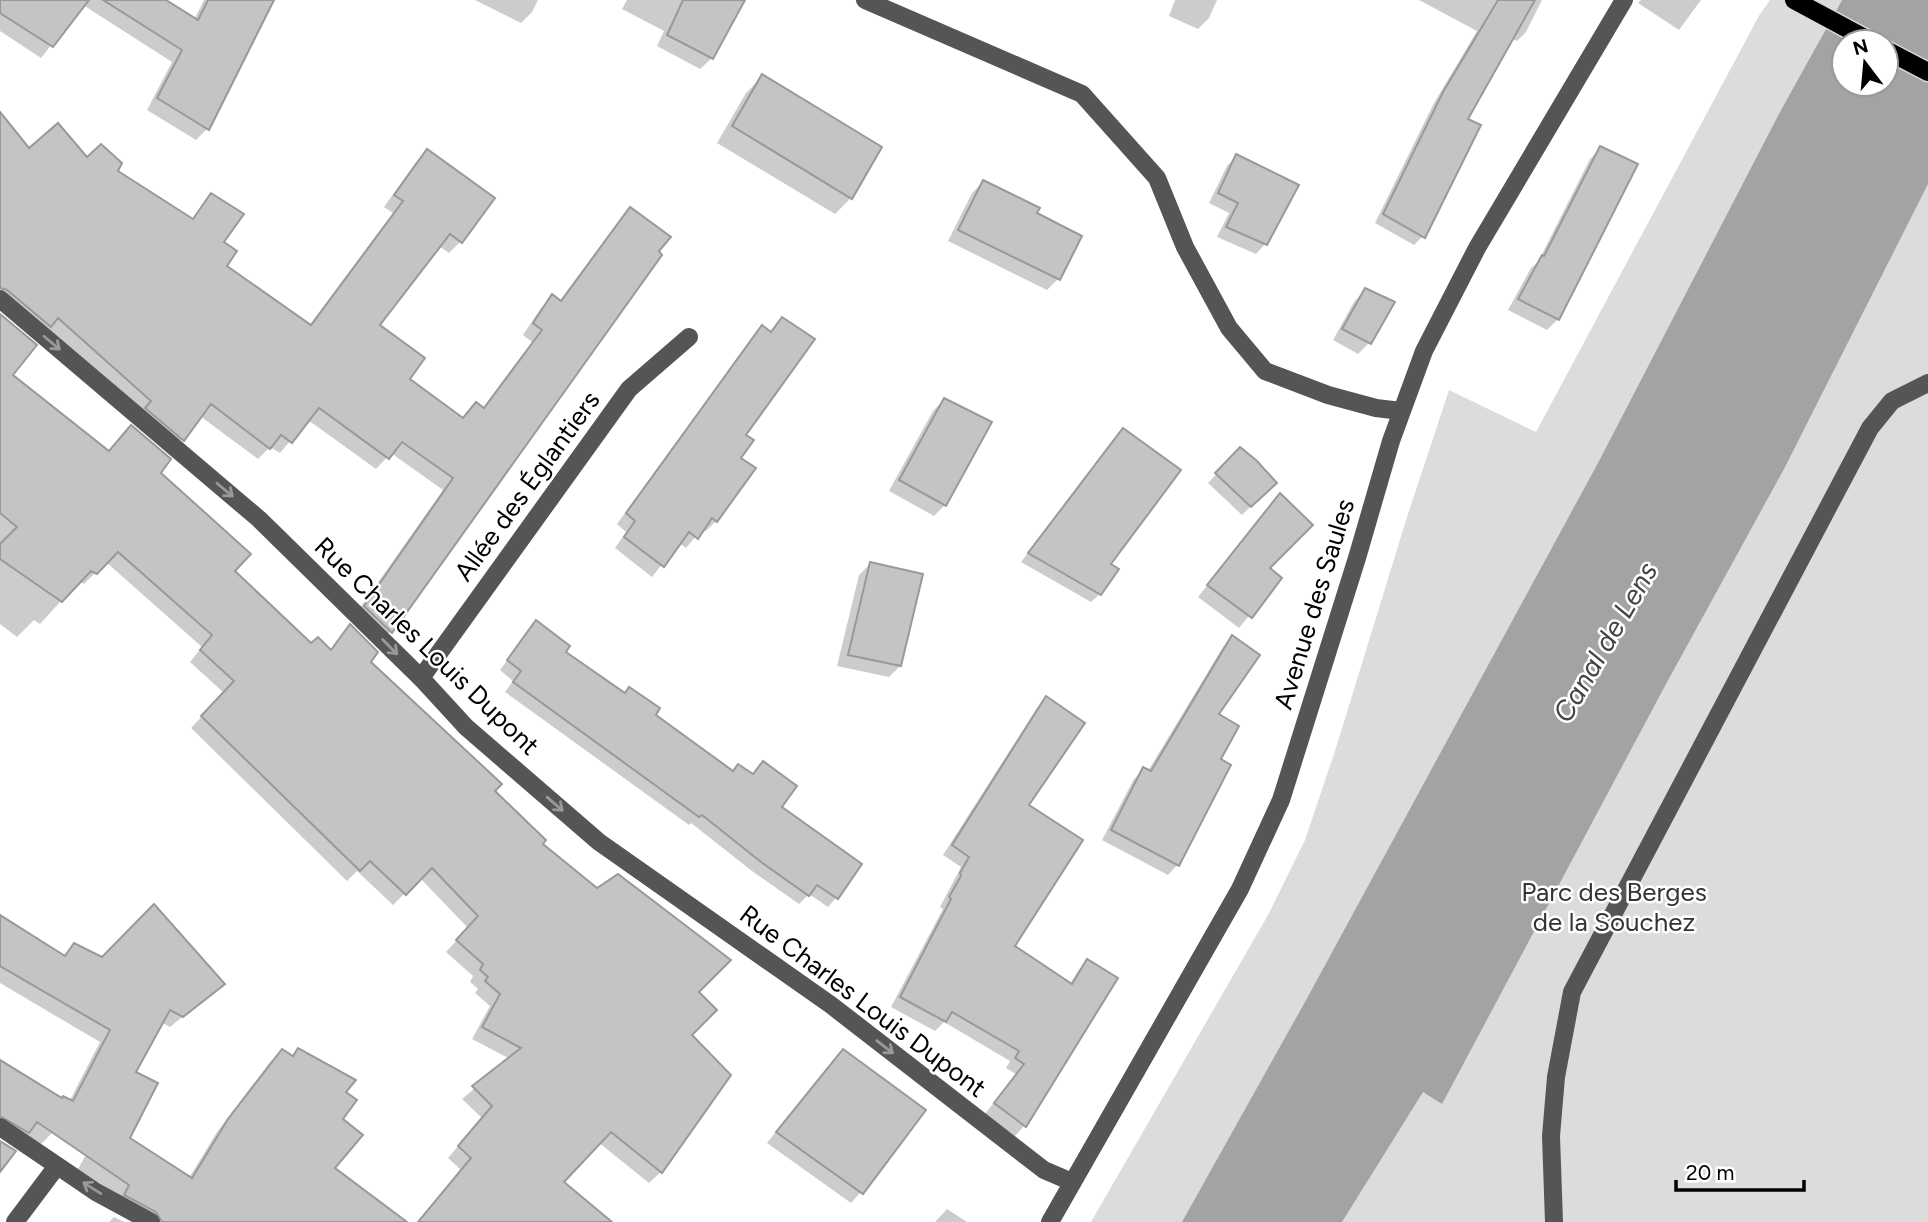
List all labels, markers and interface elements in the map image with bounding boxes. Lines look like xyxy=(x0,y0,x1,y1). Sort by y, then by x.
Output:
north arrow xyxy=(1830,28,1900,98)
text: N xyxy=(1850,34,1871,60)
one-way arrow xyxy=(43,335,61,351)
street label: Allée des Églantiers xyxy=(447,385,607,587)
one-way arrow xyxy=(216,482,234,498)
street label: Avenue des Saules xyxy=(1267,495,1361,713)
street label: Rue Charles Louis Dupont xyxy=(308,530,546,762)
water label: Canal de Lens xyxy=(1545,556,1665,728)
one-way arrow xyxy=(381,639,398,656)
one-way arrow xyxy=(545,796,563,812)
park label: Parc des Berges de la Souchez xyxy=(1521,876,1707,938)
street label: Rue Charles Louis Dupont xyxy=(734,898,993,1104)
one-way arrow xyxy=(875,1039,894,1054)
scale bar xyxy=(1676,1148,1804,1192)
text: 20 m xyxy=(1686,1160,1734,1185)
one-way arrow xyxy=(83,1181,102,1196)

